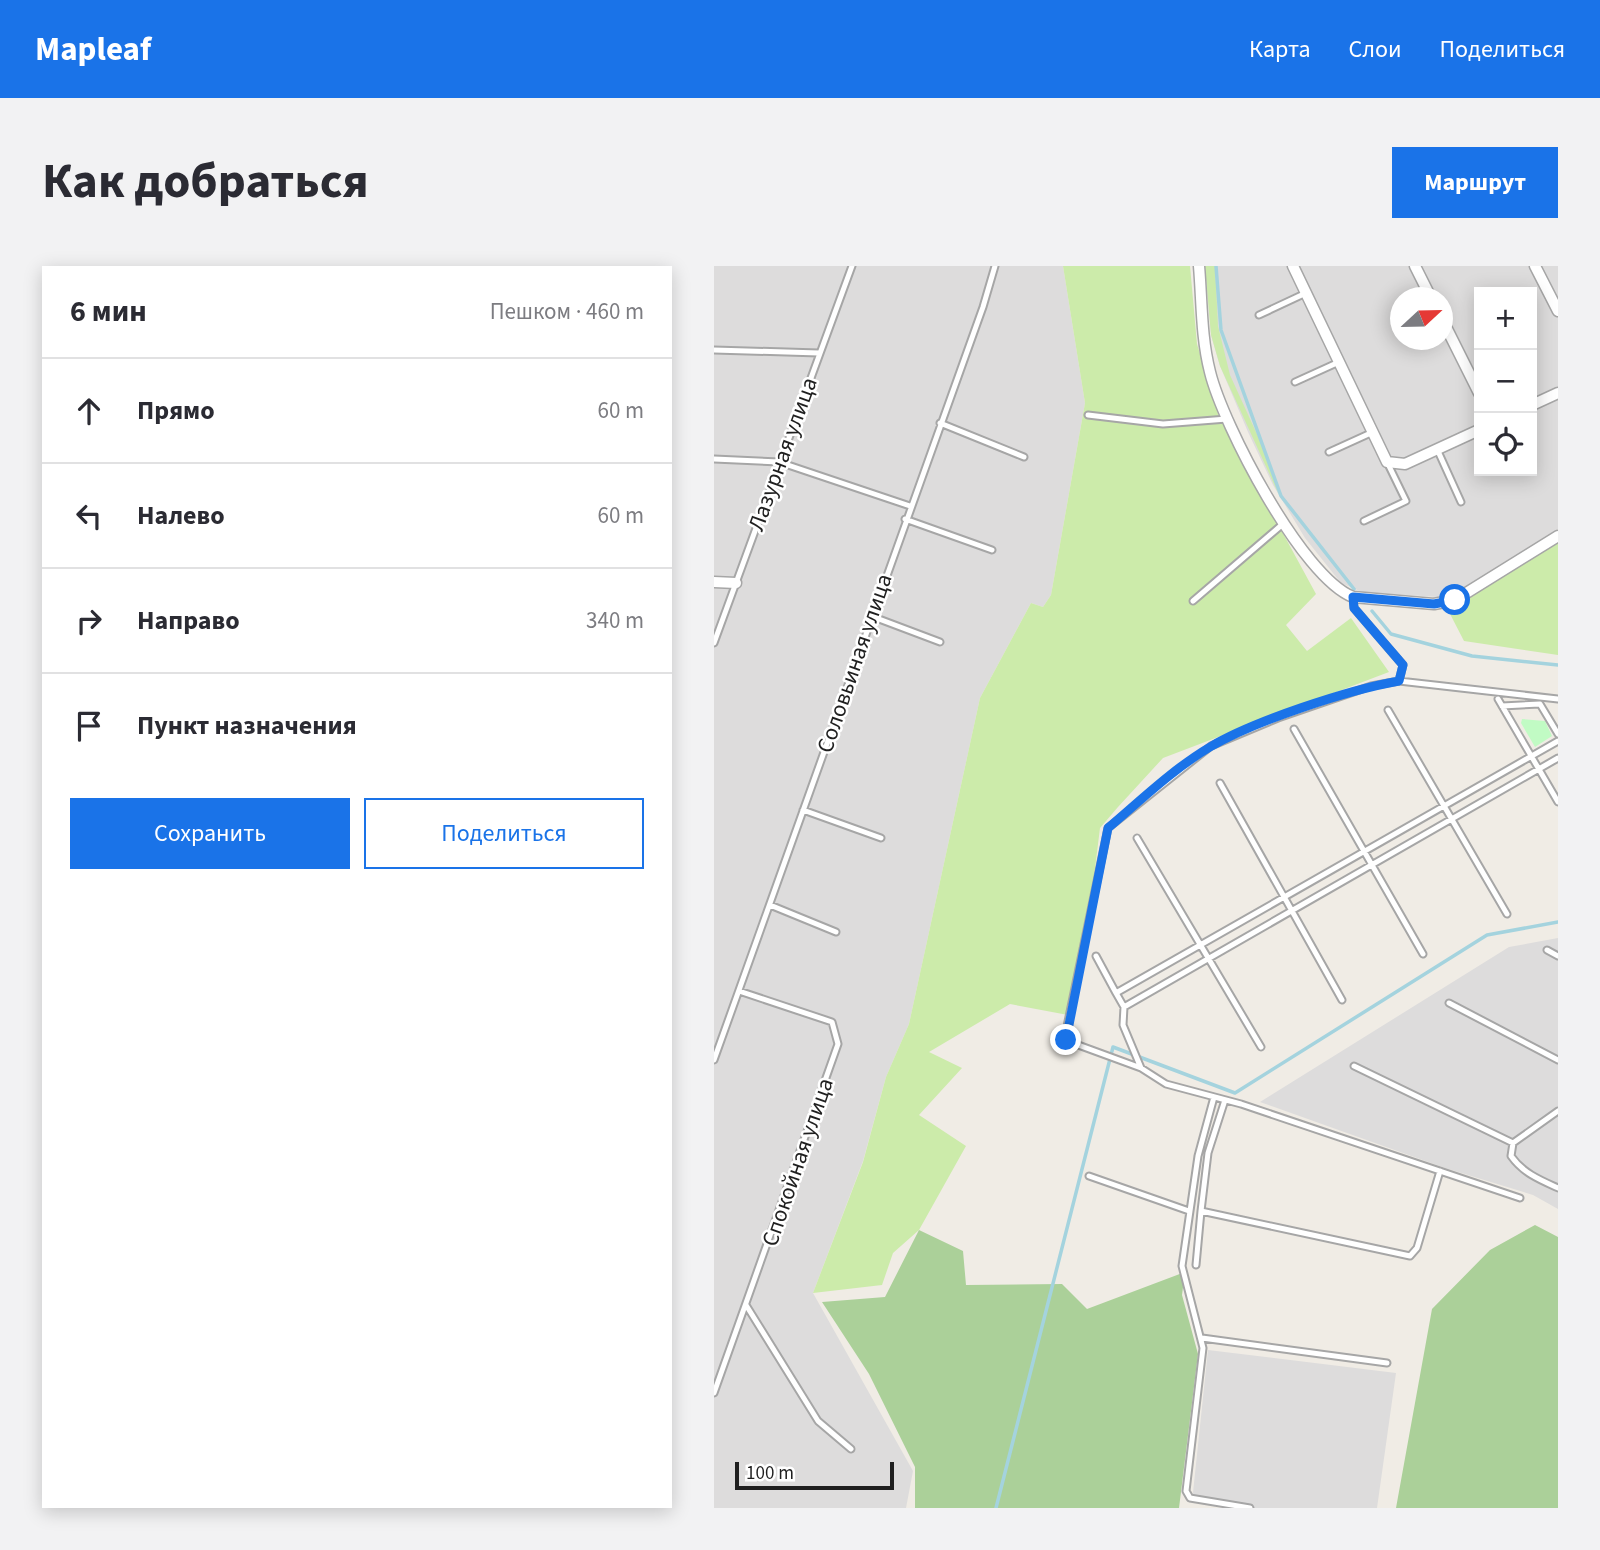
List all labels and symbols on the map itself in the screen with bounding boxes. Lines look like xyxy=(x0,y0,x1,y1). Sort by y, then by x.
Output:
north arrow xyxy=(1390,287,1453,350)
street label: Лазурная улица xyxy=(739,373,826,536)
street label: Соловьиная улица xyxy=(808,569,901,757)
route start xyxy=(1439,584,1470,615)
route end xyxy=(1050,1024,1081,1055)
street label: Спокойная улица xyxy=(753,1074,842,1251)
scale bar xyxy=(735,1459,894,1491)

